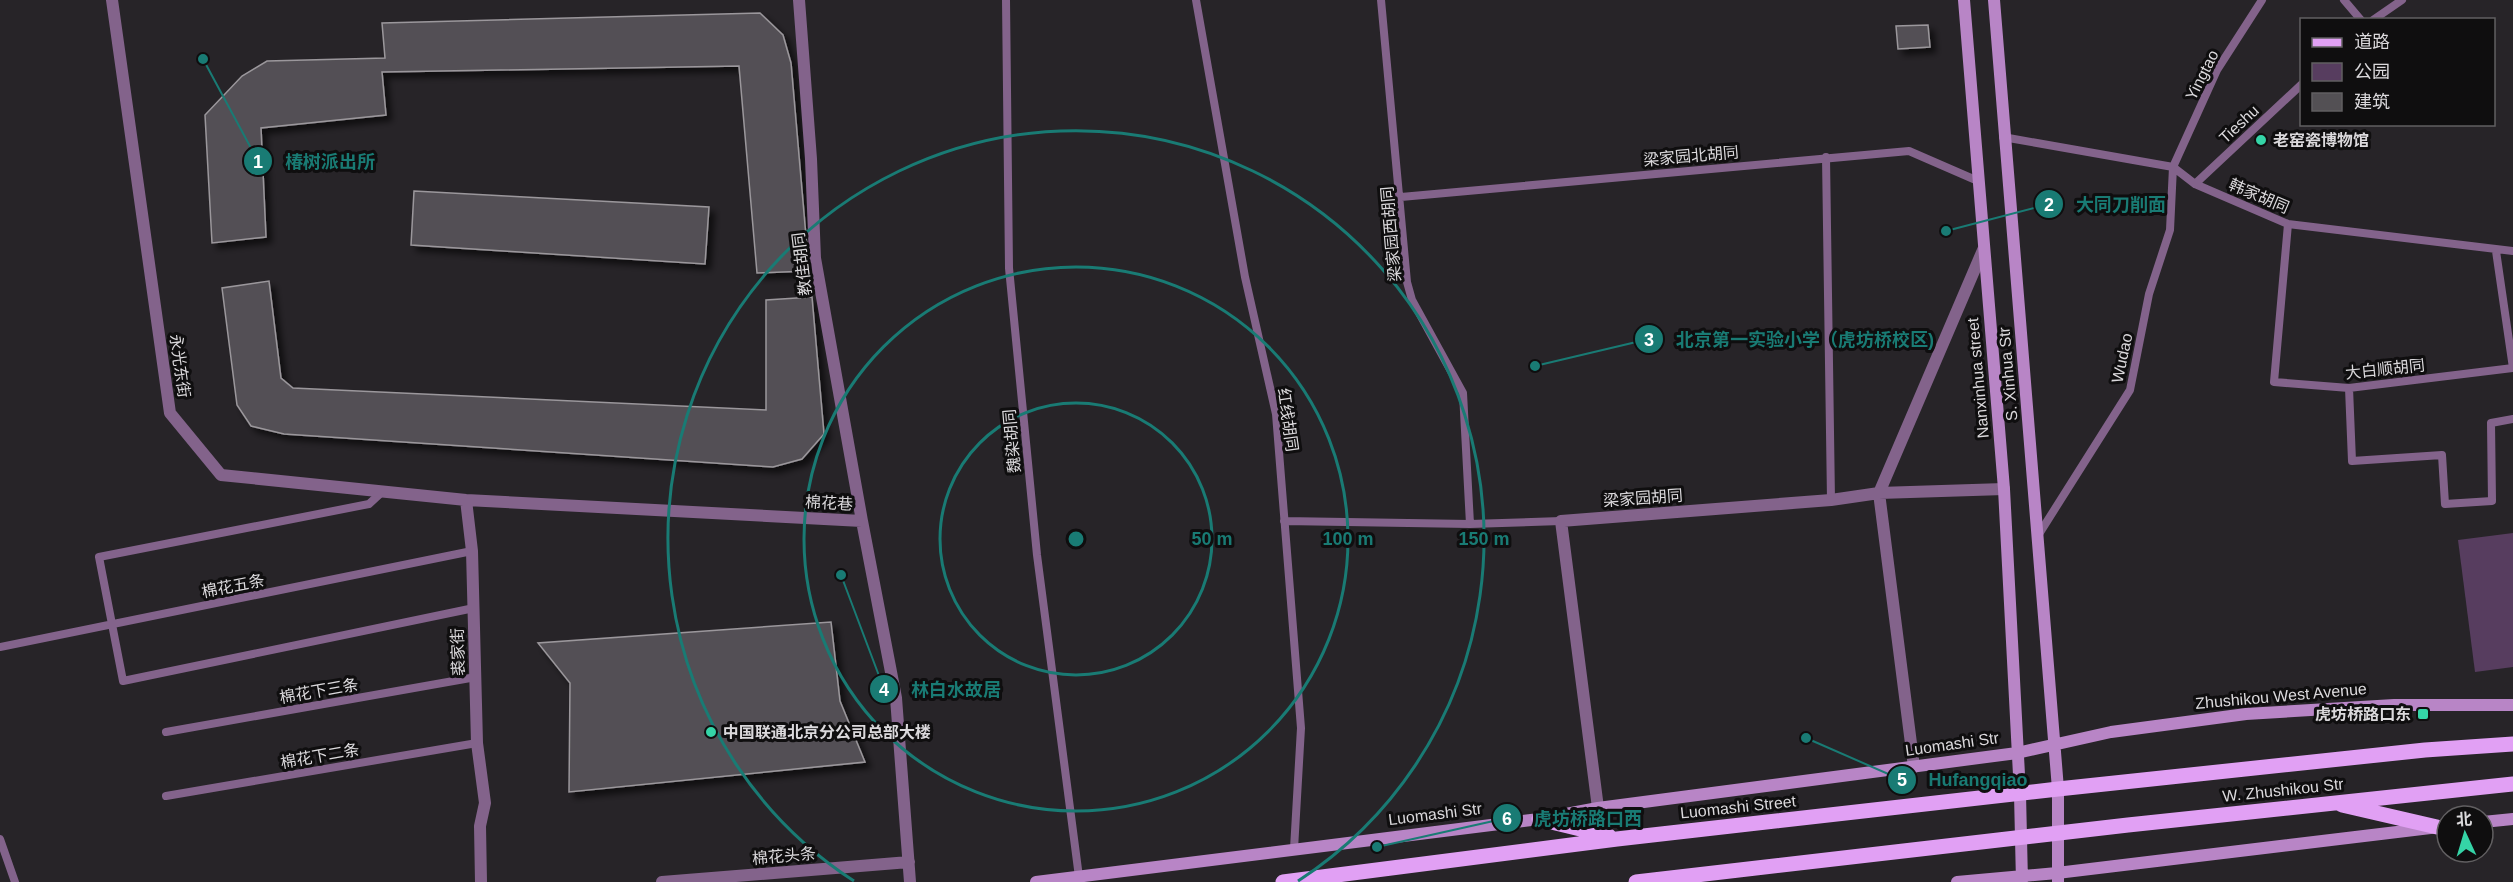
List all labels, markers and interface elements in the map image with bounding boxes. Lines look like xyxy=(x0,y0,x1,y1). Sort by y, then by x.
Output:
legend xyxy=(2300,18,2495,126)
text: 道路 xyxy=(2354,32,2390,52)
street label: Yingtao xyxy=(2182,47,2222,103)
text: 公园 xyxy=(2354,62,2390,82)
text: 建筑 xyxy=(2354,92,2390,112)
street label: Tieshu xyxy=(2216,102,2262,146)
place label: 老窑瓷博物馆 xyxy=(2273,131,2369,149)
marker: 老窑瓷博物馆 xyxy=(2254,133,2268,147)
callout: 椿树派出所 xyxy=(243,143,387,179)
street label: 梁家园北胡同 xyxy=(1642,143,1740,169)
text: 1 xyxy=(253,152,263,172)
text: 椿树派出所 xyxy=(285,152,375,172)
street label: 韩家胡同 xyxy=(2226,176,2292,216)
street label: 梁家园西胡同 xyxy=(1378,185,1404,283)
callout: 大同刀削面 xyxy=(2034,186,2178,222)
text: 2 xyxy=(2044,195,2054,215)
text: 大同刀削面 xyxy=(2076,195,2166,215)
street label: 教佳胡同 xyxy=(790,231,814,297)
street label: Nanxinhua street xyxy=(1964,316,1992,439)
callout: 北京第一实验小学（虎坊桥校区) xyxy=(1634,321,1946,357)
street label: S. Xinhua Str xyxy=(1995,326,2021,422)
text: 3 xyxy=(1644,330,1654,350)
text: 北京第一实验小学（虎坊桥校区) xyxy=(1676,330,1934,350)
street label: Wudao xyxy=(2108,331,2136,384)
street label: 永光东街 xyxy=(167,333,193,399)
street label: 大白顺胡同 xyxy=(2344,356,2426,382)
street label: 红线胡同 xyxy=(1275,387,1301,453)
street label: 魏染胡同 xyxy=(1001,408,1023,474)
street label: 梁家园胡同 xyxy=(1602,487,1684,509)
street label: 棉花巷 xyxy=(805,493,853,513)
centre of rings xyxy=(1066,529,1086,549)
text: 50 m xyxy=(1191,529,1233,549)
text: 100 m xyxy=(1322,529,1374,549)
text: 150 m xyxy=(1458,529,1510,549)
street label: 棉花五条 xyxy=(200,572,266,600)
street label: 裘家街 xyxy=(449,628,467,676)
callout: 林白水故居 xyxy=(869,671,1013,707)
street label: 棉花下三条 xyxy=(278,676,360,706)
text: 4 xyxy=(879,680,889,700)
text: 林白水故居 xyxy=(911,680,1001,700)
street label: Zhushikou West Avenue xyxy=(2195,680,2367,712)
place label: 虎坊桥路口东 xyxy=(2315,706,2411,723)
marker: 虎坊桥路口东 xyxy=(2416,707,2430,721)
place label: 中国联通北京分公司总部大楼 xyxy=(723,724,931,741)
marker: 中国联通北京分公司总部大楼 xyxy=(704,725,718,739)
street label: Luomashi Str xyxy=(1904,729,2001,759)
street label: 棉花下二条 xyxy=(279,741,361,771)
callout: Hufangqiao xyxy=(1887,762,2040,798)
text: 5 xyxy=(1897,770,1907,790)
text: Hufangqiao xyxy=(1929,770,2028,790)
street label: W. Zhushikou Str xyxy=(2222,775,2345,805)
street label: Luomashi Street xyxy=(1679,792,1797,822)
street label: Luomashi Str xyxy=(1387,800,1483,828)
callout: 虎坊桥路口西 xyxy=(1492,800,1654,836)
north arrow xyxy=(2435,804,2495,864)
text: 6 xyxy=(1502,809,1512,829)
text: 虎坊桥路口西 xyxy=(1534,809,1642,829)
text: 北 xyxy=(2455,810,2473,829)
street label: 棉花头条 xyxy=(751,845,817,867)

